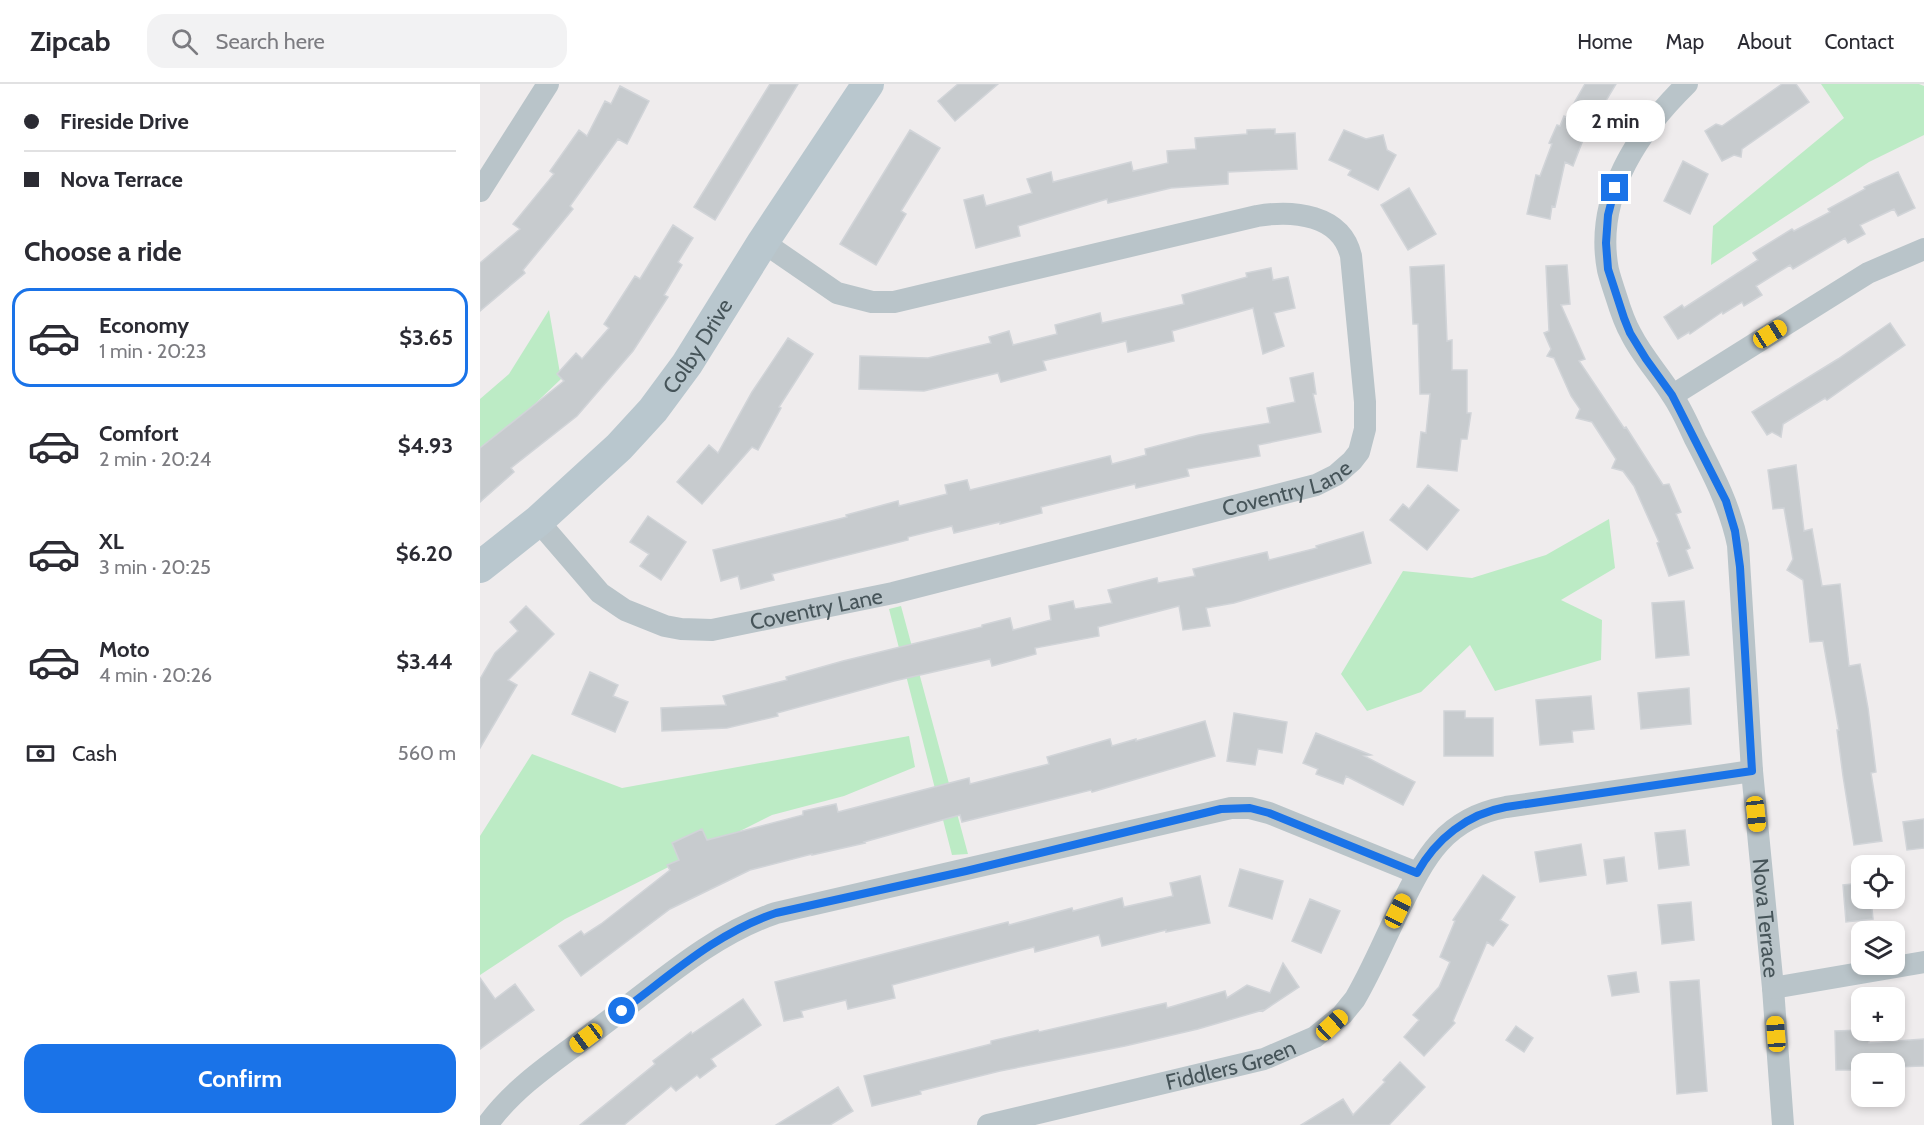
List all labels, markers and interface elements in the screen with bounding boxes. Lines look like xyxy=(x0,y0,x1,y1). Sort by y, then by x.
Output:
search box xyxy=(147,14,567,68)
text: Zipcab xyxy=(30,24,111,58)
icon: search xyxy=(168,25,201,58)
text: Search here xyxy=(216,28,325,55)
text: Home xyxy=(1577,29,1633,54)
text: Map xyxy=(1666,29,1704,54)
text: About xyxy=(1737,29,1791,54)
text: Contact xyxy=(1824,29,1894,54)
callout: 2 min xyxy=(1566,101,1664,143)
text: Fireside Drive xyxy=(60,108,189,135)
text: 2 min xyxy=(1591,109,1640,133)
text: Nova Terrace xyxy=(60,166,183,193)
route end xyxy=(1601,174,1628,201)
text: Choose a ride xyxy=(24,235,182,268)
street label: Colby Drive xyxy=(657,294,738,399)
icon: car xyxy=(27,311,81,365)
text: Economy xyxy=(99,312,189,339)
car xyxy=(1750,317,1790,351)
text: $3.65 xyxy=(399,324,453,351)
text: 1 min · 20:23 xyxy=(99,339,207,363)
icon: car xyxy=(27,419,81,473)
text: Comfort xyxy=(99,420,178,447)
text: $4.93 xyxy=(398,432,453,459)
text: 2 min · 20:24 xyxy=(99,447,211,471)
street label: Coventry Lane xyxy=(1219,455,1357,522)
icon: car xyxy=(27,527,81,581)
text: XL xyxy=(99,528,124,555)
text: $6.20 xyxy=(396,540,453,567)
text: 3 min · 20:25 xyxy=(99,555,211,579)
street label: Coventry Lane xyxy=(748,582,885,636)
icon: car xyxy=(27,635,81,689)
text: Moto xyxy=(99,636,150,663)
text: $3.44 xyxy=(396,648,453,675)
text: 4 min · 20:26 xyxy=(99,663,212,687)
icon: cash xyxy=(24,737,57,770)
text: Cash xyxy=(72,740,117,767)
text: 560 m xyxy=(398,741,456,765)
car xyxy=(1745,795,1767,833)
map controls xyxy=(1851,855,1905,1107)
button: locate xyxy=(1851,855,1905,909)
street label: Nova Terrace xyxy=(1747,857,1785,979)
car xyxy=(1382,891,1414,931)
button: layers xyxy=(1851,921,1905,975)
button: + xyxy=(1851,987,1905,1041)
route start xyxy=(608,997,635,1024)
car xyxy=(1313,1006,1351,1044)
car xyxy=(1766,1015,1786,1053)
car xyxy=(566,1020,606,1056)
street label: Fiddlers Green xyxy=(1163,1034,1300,1096)
button: Confirm xyxy=(24,1044,456,1113)
button: − xyxy=(1851,1053,1905,1107)

